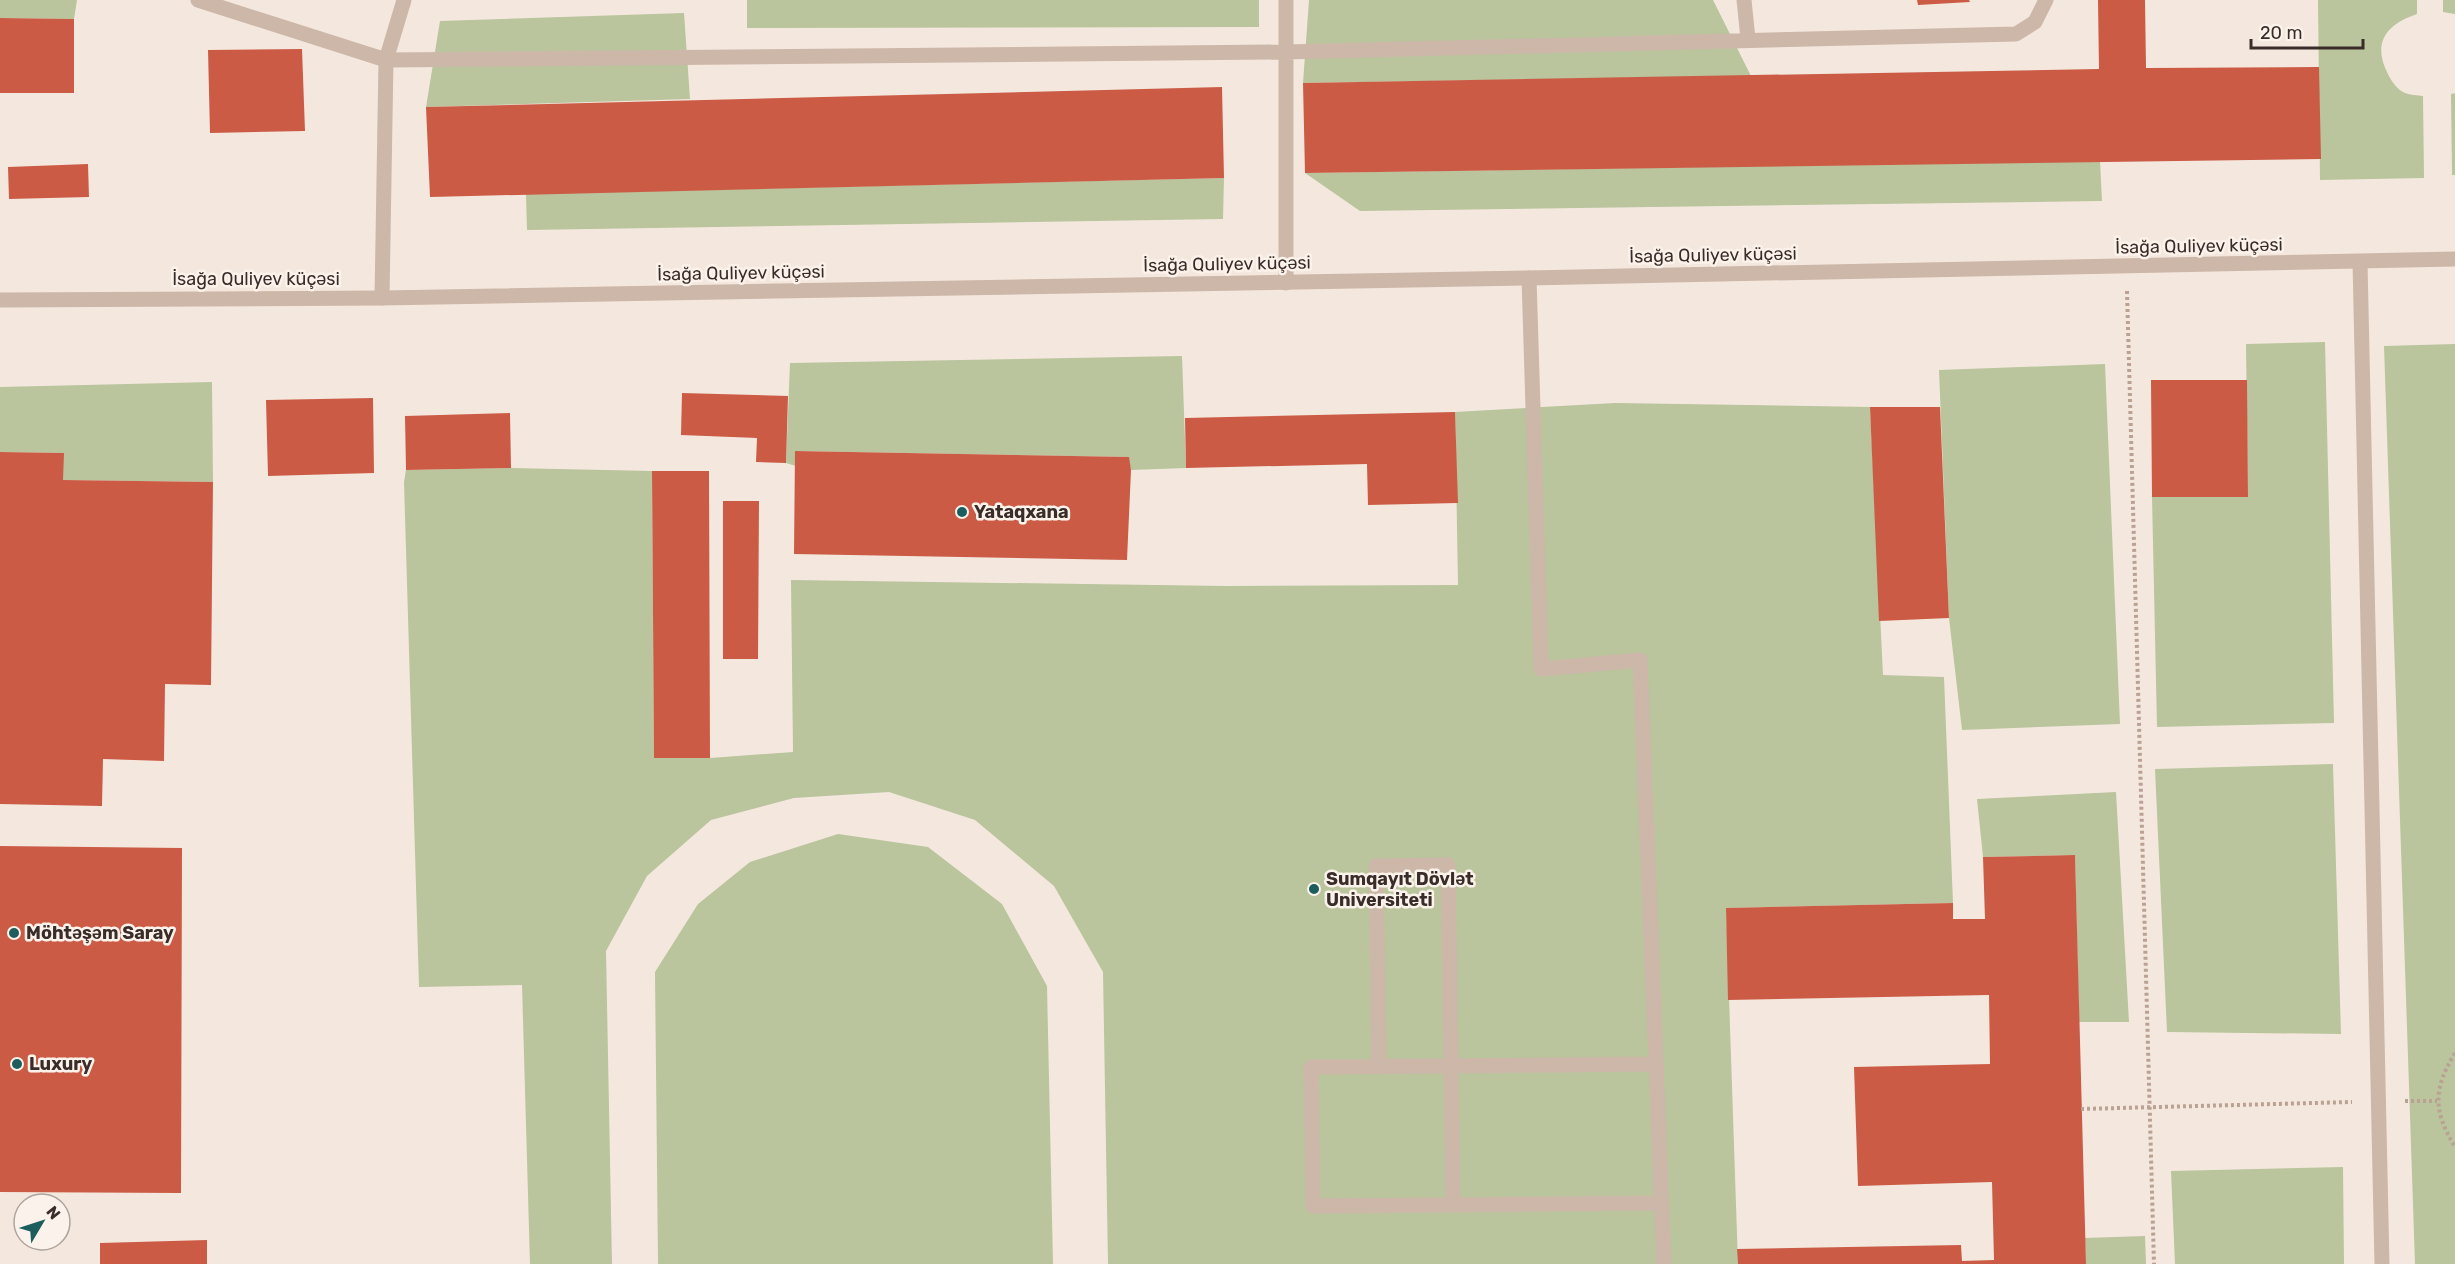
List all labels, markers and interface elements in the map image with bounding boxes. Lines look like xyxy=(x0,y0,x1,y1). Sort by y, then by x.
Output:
scale bar xyxy=(2251,12,2364,50)
text: 20 m xyxy=(2260,22,2302,44)
street label: İsağa Quliyev küçəsi xyxy=(2115,234,2283,258)
street label: İsağa Quliyev küçəsi xyxy=(1629,243,1797,267)
street label: İsağa Quliyev küçəsi xyxy=(1143,252,1311,276)
street label: İsağa Quliyev küçəsi xyxy=(657,261,825,285)
street label: İsağa Quliyev küçəsi xyxy=(172,268,340,290)
place label: Yataqxana xyxy=(974,501,1069,523)
marker: Yataqxana xyxy=(955,505,969,519)
place label: Sumqayıt Dövlət Universiteti xyxy=(1326,868,1474,911)
marker: Sumqayıt Dövlət Universiteti xyxy=(1307,882,1321,896)
place label: Möhtəşəm Saray xyxy=(26,922,174,944)
marker: Möhtəşəm Saray xyxy=(7,926,21,940)
place label: Luxury xyxy=(29,1053,92,1075)
marker: Luxury xyxy=(10,1057,24,1071)
north arrow xyxy=(12,1192,72,1252)
text: N xyxy=(42,1202,64,1223)

